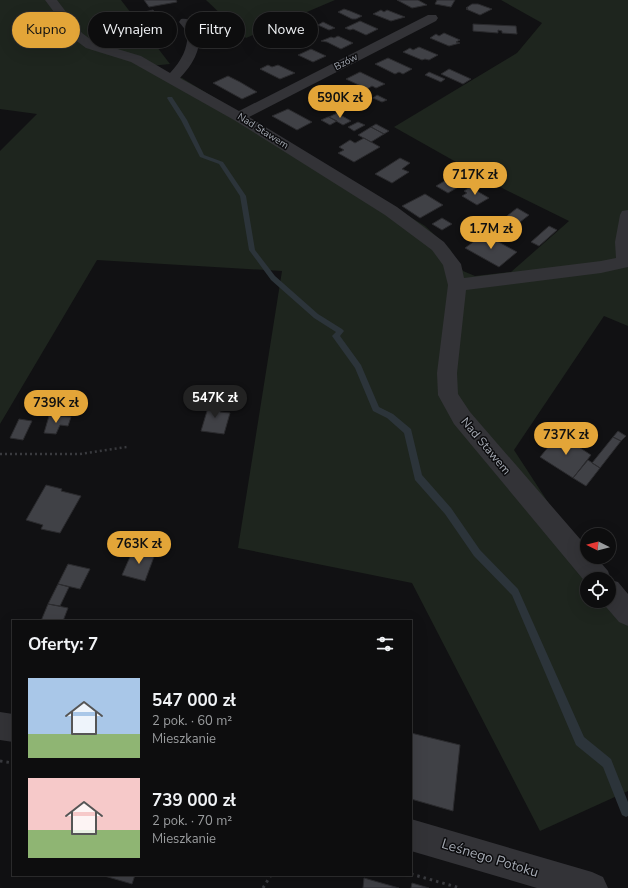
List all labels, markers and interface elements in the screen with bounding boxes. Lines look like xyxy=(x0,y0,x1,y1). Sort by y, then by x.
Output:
chip: Kupno xyxy=(12,12,80,48)
chip: Wynajem xyxy=(88,12,177,48)
chip: Filtry xyxy=(185,12,245,48)
chip: Nowe xyxy=(253,12,318,48)
street label: Bzów xyxy=(332,50,361,74)
pin: 590K zł xyxy=(303,85,377,119)
text: 590K zł xyxy=(317,89,363,107)
street label: Nad Stawem xyxy=(235,110,291,152)
pin: 717K zł xyxy=(438,162,512,196)
text: 717K zł xyxy=(452,166,498,184)
pin: 1.7M zł xyxy=(454,216,528,250)
text: 1.7M zł xyxy=(469,220,513,238)
pin: 547K zł xyxy=(178,385,252,419)
text: 547K zł xyxy=(192,389,238,407)
pin: 739K zł xyxy=(19,390,93,424)
text: 739K zł xyxy=(33,394,79,412)
street label: Nad Stawem xyxy=(457,414,515,478)
pin: 737K zł xyxy=(529,422,603,456)
text: 737K zł xyxy=(543,426,589,444)
north arrow xyxy=(580,528,616,564)
map controls xyxy=(580,528,616,608)
pin: 763K zł xyxy=(102,531,176,565)
text: 763K zł xyxy=(116,535,162,553)
button: locate xyxy=(580,572,616,608)
text: Oferty: 7 xyxy=(28,633,98,656)
icon: filters xyxy=(374,633,396,655)
text: 547 000 zł xyxy=(152,689,236,712)
icon: home xyxy=(60,694,108,742)
text: 2 pok. · 60 m² xyxy=(152,712,232,730)
text: Mieszkanie xyxy=(152,730,216,748)
text: 739 000 zł xyxy=(152,789,236,812)
icon: home xyxy=(60,794,108,842)
text: 2 pok. · 70 m² xyxy=(152,812,232,830)
text: Mieszkanie xyxy=(152,830,216,848)
street label: Leśnego Potoku xyxy=(439,834,541,882)

